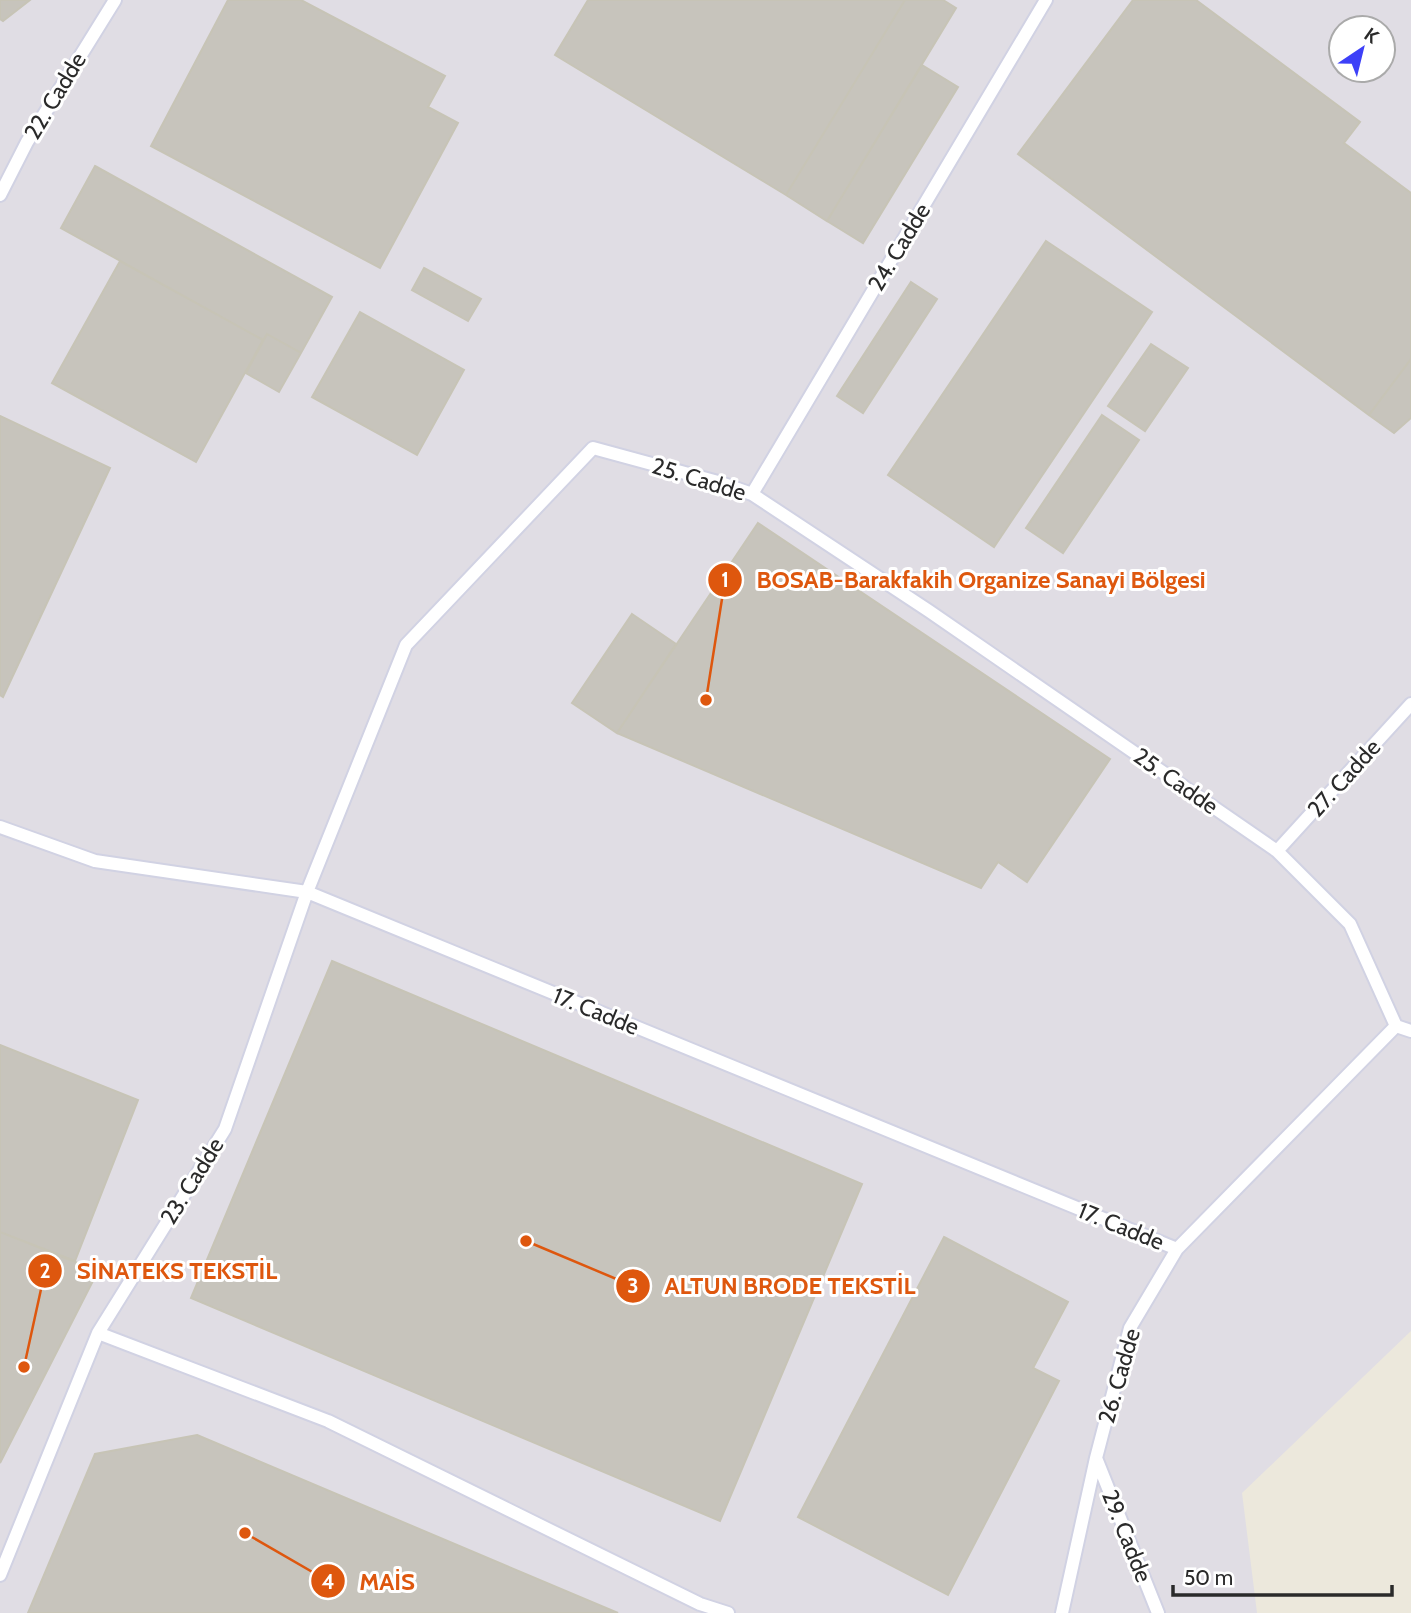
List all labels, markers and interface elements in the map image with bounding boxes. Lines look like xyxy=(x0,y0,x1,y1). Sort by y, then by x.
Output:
north arrow xyxy=(1327,14,1397,84)
text: K xyxy=(1360,23,1383,48)
street label: 22. Cadde xyxy=(18,47,92,145)
street label: 24. Cadde xyxy=(862,198,936,296)
street label: 25. Cadde xyxy=(649,451,750,507)
callout: BOSAB-Barakfakih Organize Sanayi Bölgesi xyxy=(707,557,1219,602)
text: BOSAB-Barakfakih Organize Sanayi Bölgesi xyxy=(756,565,1206,594)
text: 1 xyxy=(721,567,729,592)
street label: 27. Cadde xyxy=(1302,733,1386,823)
street label: 25. Cadde xyxy=(1128,742,1224,820)
street label: 17. Cadde xyxy=(549,981,643,1041)
street label: 23. Cadde xyxy=(154,1132,230,1230)
street label: 17. Cadde xyxy=(1074,1196,1168,1256)
callout: SİNATEKS TEKSTİL xyxy=(28,1248,291,1293)
text: SİNATEKS TEKSTİL xyxy=(77,1256,277,1285)
text: 2 xyxy=(39,1258,51,1283)
callout: ALTUN BRODE TEKSTİL xyxy=(616,1263,930,1308)
text: ALTUN BRODE TEKSTİL xyxy=(665,1271,915,1300)
text: 3 xyxy=(627,1273,639,1298)
street label: 26. Cadde xyxy=(1092,1325,1146,1427)
street label: 29. Cadde xyxy=(1096,1486,1158,1586)
scale bar xyxy=(1173,1554,1392,1598)
callout: MAİS xyxy=(311,1559,429,1604)
text: 50 m xyxy=(1184,1565,1233,1590)
text: MAİS xyxy=(359,1567,415,1596)
text: 4 xyxy=(321,1569,335,1594)

